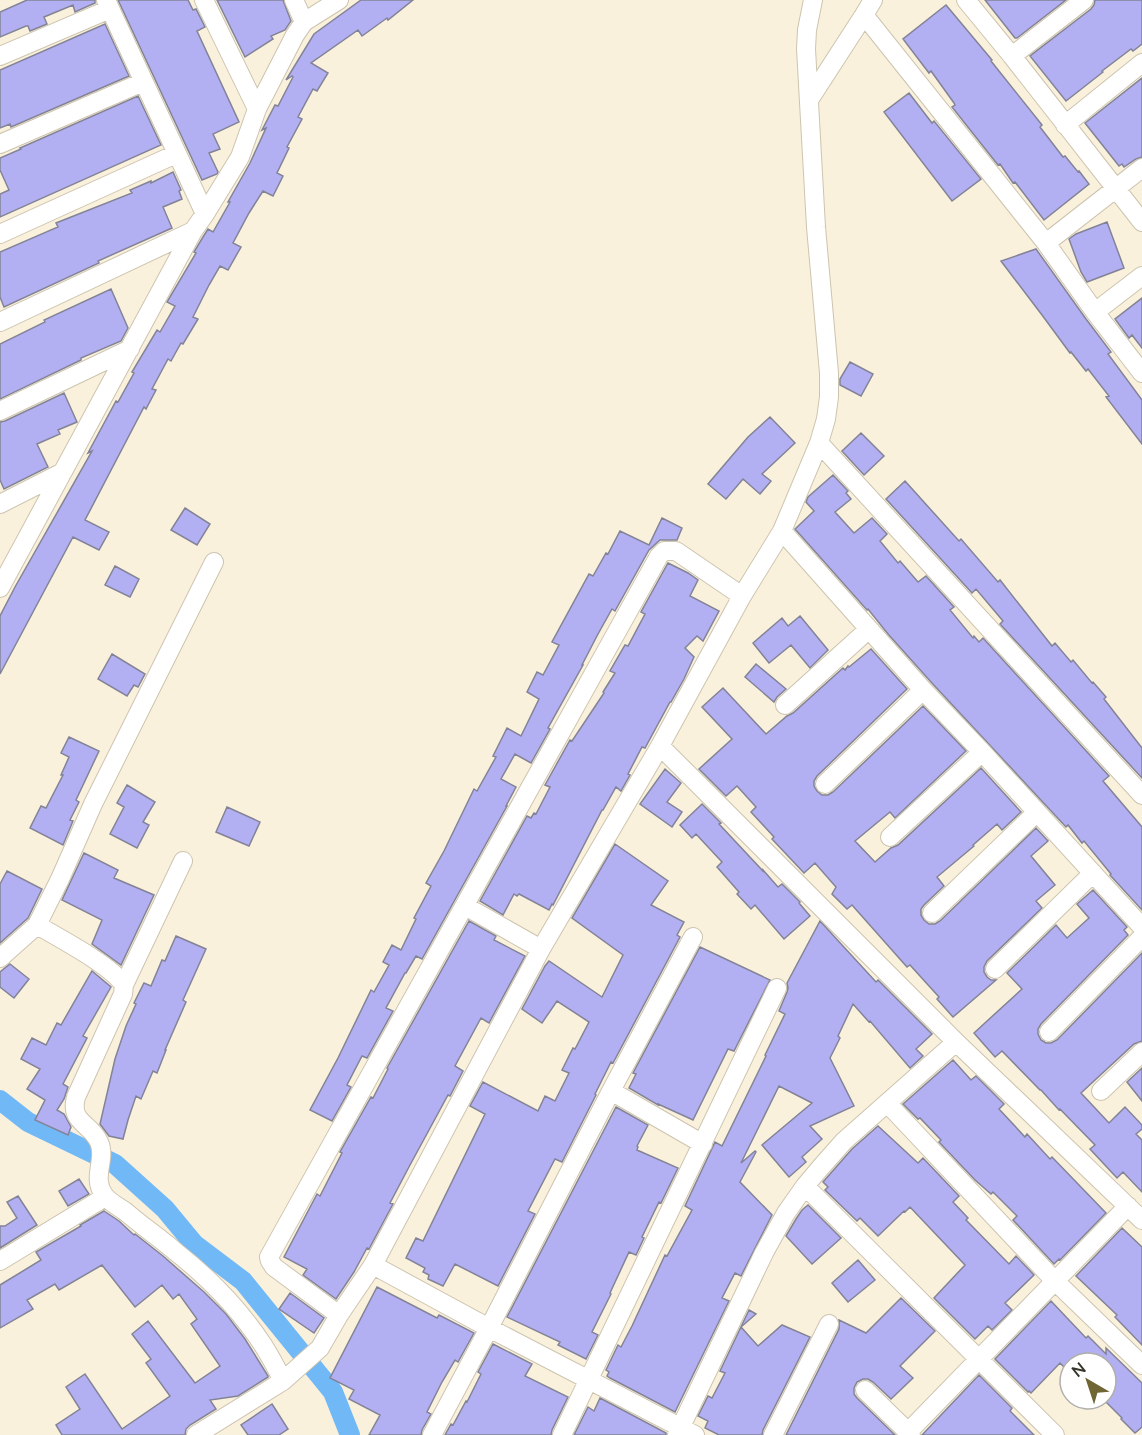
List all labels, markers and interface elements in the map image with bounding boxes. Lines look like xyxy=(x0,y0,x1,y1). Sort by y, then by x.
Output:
north arrow xyxy=(1058,1351,1118,1411)
text: N xyxy=(1067,1358,1089,1380)

